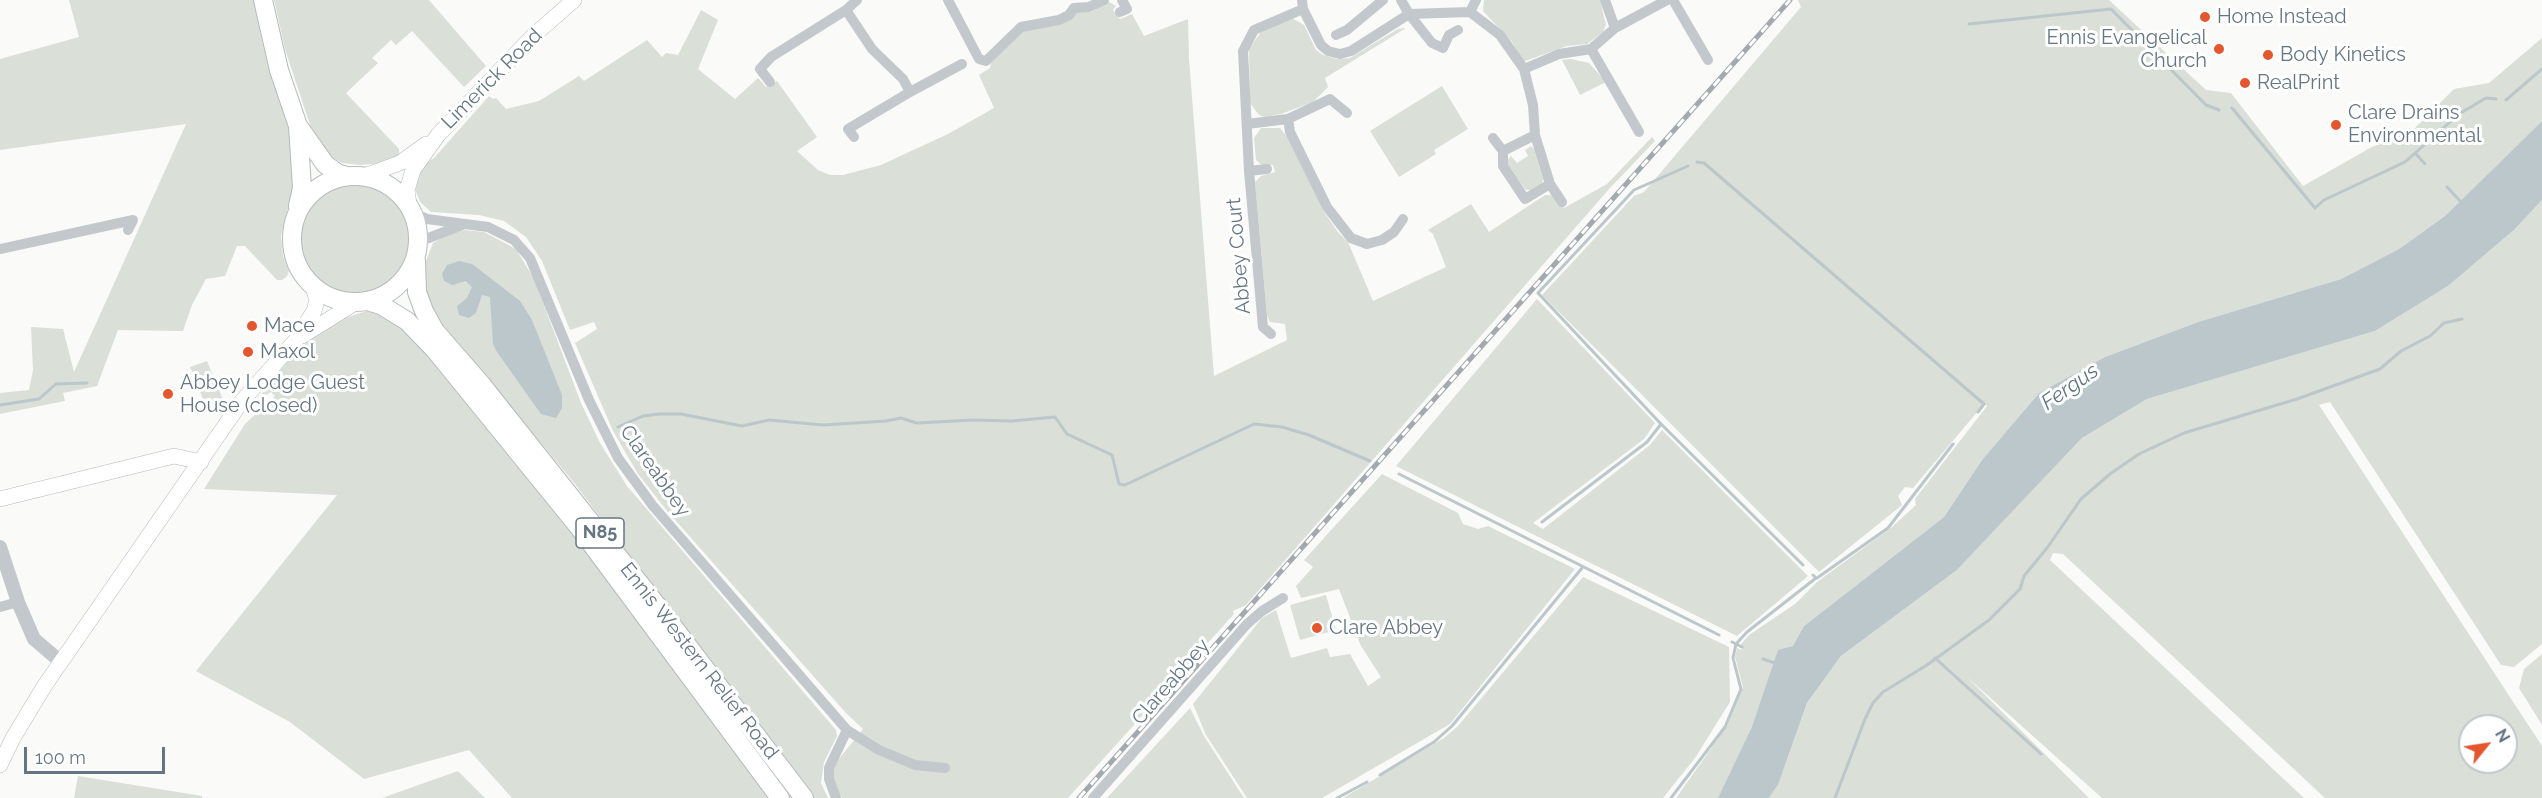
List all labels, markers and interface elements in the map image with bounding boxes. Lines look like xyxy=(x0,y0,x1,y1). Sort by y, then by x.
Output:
place label: Home Instead xyxy=(2217,5,2347,29)
marker: Home Instead xyxy=(2198,10,2212,24)
street label: Limerick Road xyxy=(437,24,547,134)
place label: Ennis Evangelical Church xyxy=(2047,26,2207,73)
marker: Ennis Evangelical Church xyxy=(2212,42,2226,56)
place label: Body Kinetics xyxy=(2280,43,2406,67)
marker: Body Kinetics xyxy=(2261,48,2275,62)
place label: RealPrint xyxy=(2257,71,2340,95)
marker: RealPrint xyxy=(2238,76,2252,90)
place label: Clare Drains Environmental xyxy=(2348,101,2482,148)
marker: Clare Drains Environmental xyxy=(2329,118,2343,132)
street label: Abbey Court xyxy=(1222,197,1256,315)
place label: Mace xyxy=(264,314,315,338)
marker: Mace xyxy=(245,319,259,333)
place label: Maxol xyxy=(260,340,315,364)
marker: Maxol xyxy=(241,345,255,359)
water label: Fergus xyxy=(2037,358,2103,416)
place label: Abbey Lodge Guest House (closed) xyxy=(180,371,365,418)
marker: Abbey Lodge Guest House (closed) xyxy=(161,387,175,401)
street label: Clareabbey xyxy=(615,421,695,521)
road number: N85 xyxy=(576,518,624,548)
street label: Ennis Western Relief Road xyxy=(615,558,783,764)
place label: Clare Abbey xyxy=(1329,616,1443,640)
marker: Clare Abbey xyxy=(1310,621,1324,635)
street label: Clareabbey xyxy=(1127,634,1215,730)
north arrow xyxy=(2458,714,2518,774)
text: N xyxy=(2491,726,2514,746)
scale bar xyxy=(27,735,168,773)
text: 100 m xyxy=(35,747,86,768)

